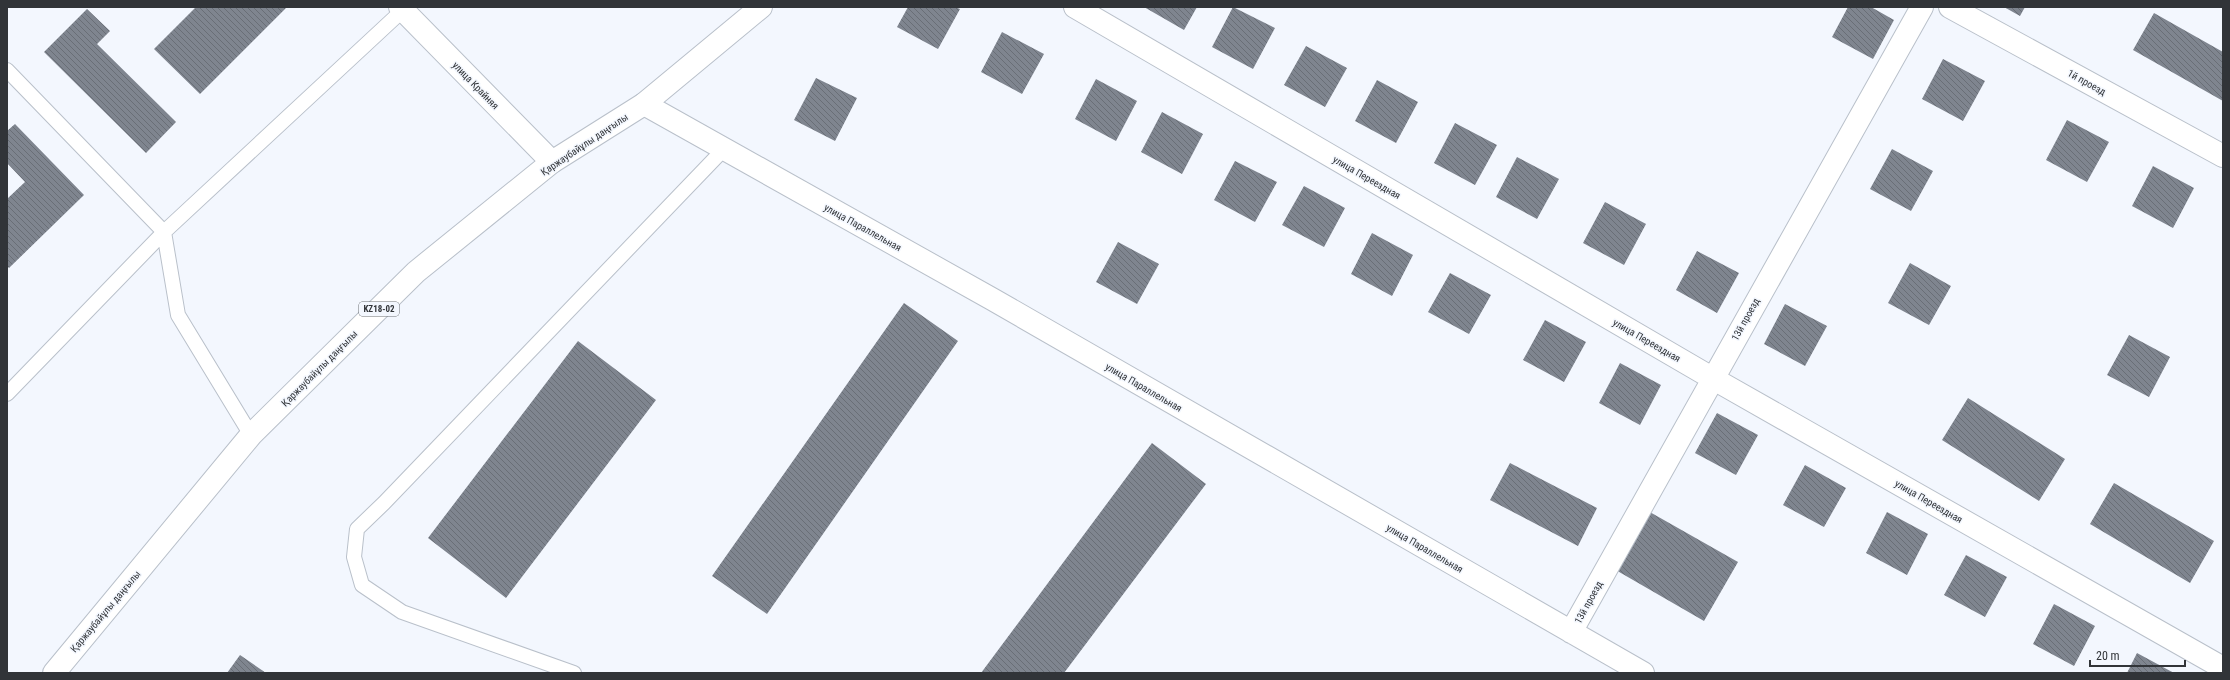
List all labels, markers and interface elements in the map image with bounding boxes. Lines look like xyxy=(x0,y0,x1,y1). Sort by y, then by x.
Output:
street label: улица Крайняя xyxy=(450,59,501,111)
street label: 1й проезд xyxy=(2066,67,2108,98)
street label: Қаржаубайұлы даңғылы xyxy=(539,111,630,178)
street label: улица Переездная xyxy=(1331,154,1403,201)
street label: улица Параллельная xyxy=(822,202,903,253)
street label: 13й проезд xyxy=(1729,296,1762,342)
road number: KZ18-02 xyxy=(359,302,399,316)
street label: улица Переездная xyxy=(1611,317,1683,364)
street label: Қаржаубайұлы даңғылы xyxy=(279,328,360,409)
street label: улица Параллельная xyxy=(1103,361,1184,414)
street label: улица Переездная xyxy=(1893,478,1965,525)
street label: улица Параллельная xyxy=(1384,522,1465,575)
street label: Қаржаубайұлы даңғылы xyxy=(68,568,143,654)
street label: 13й проезд xyxy=(1572,579,1605,625)
scale bar xyxy=(2090,642,2185,668)
text: 20 m xyxy=(2096,649,2120,663)

